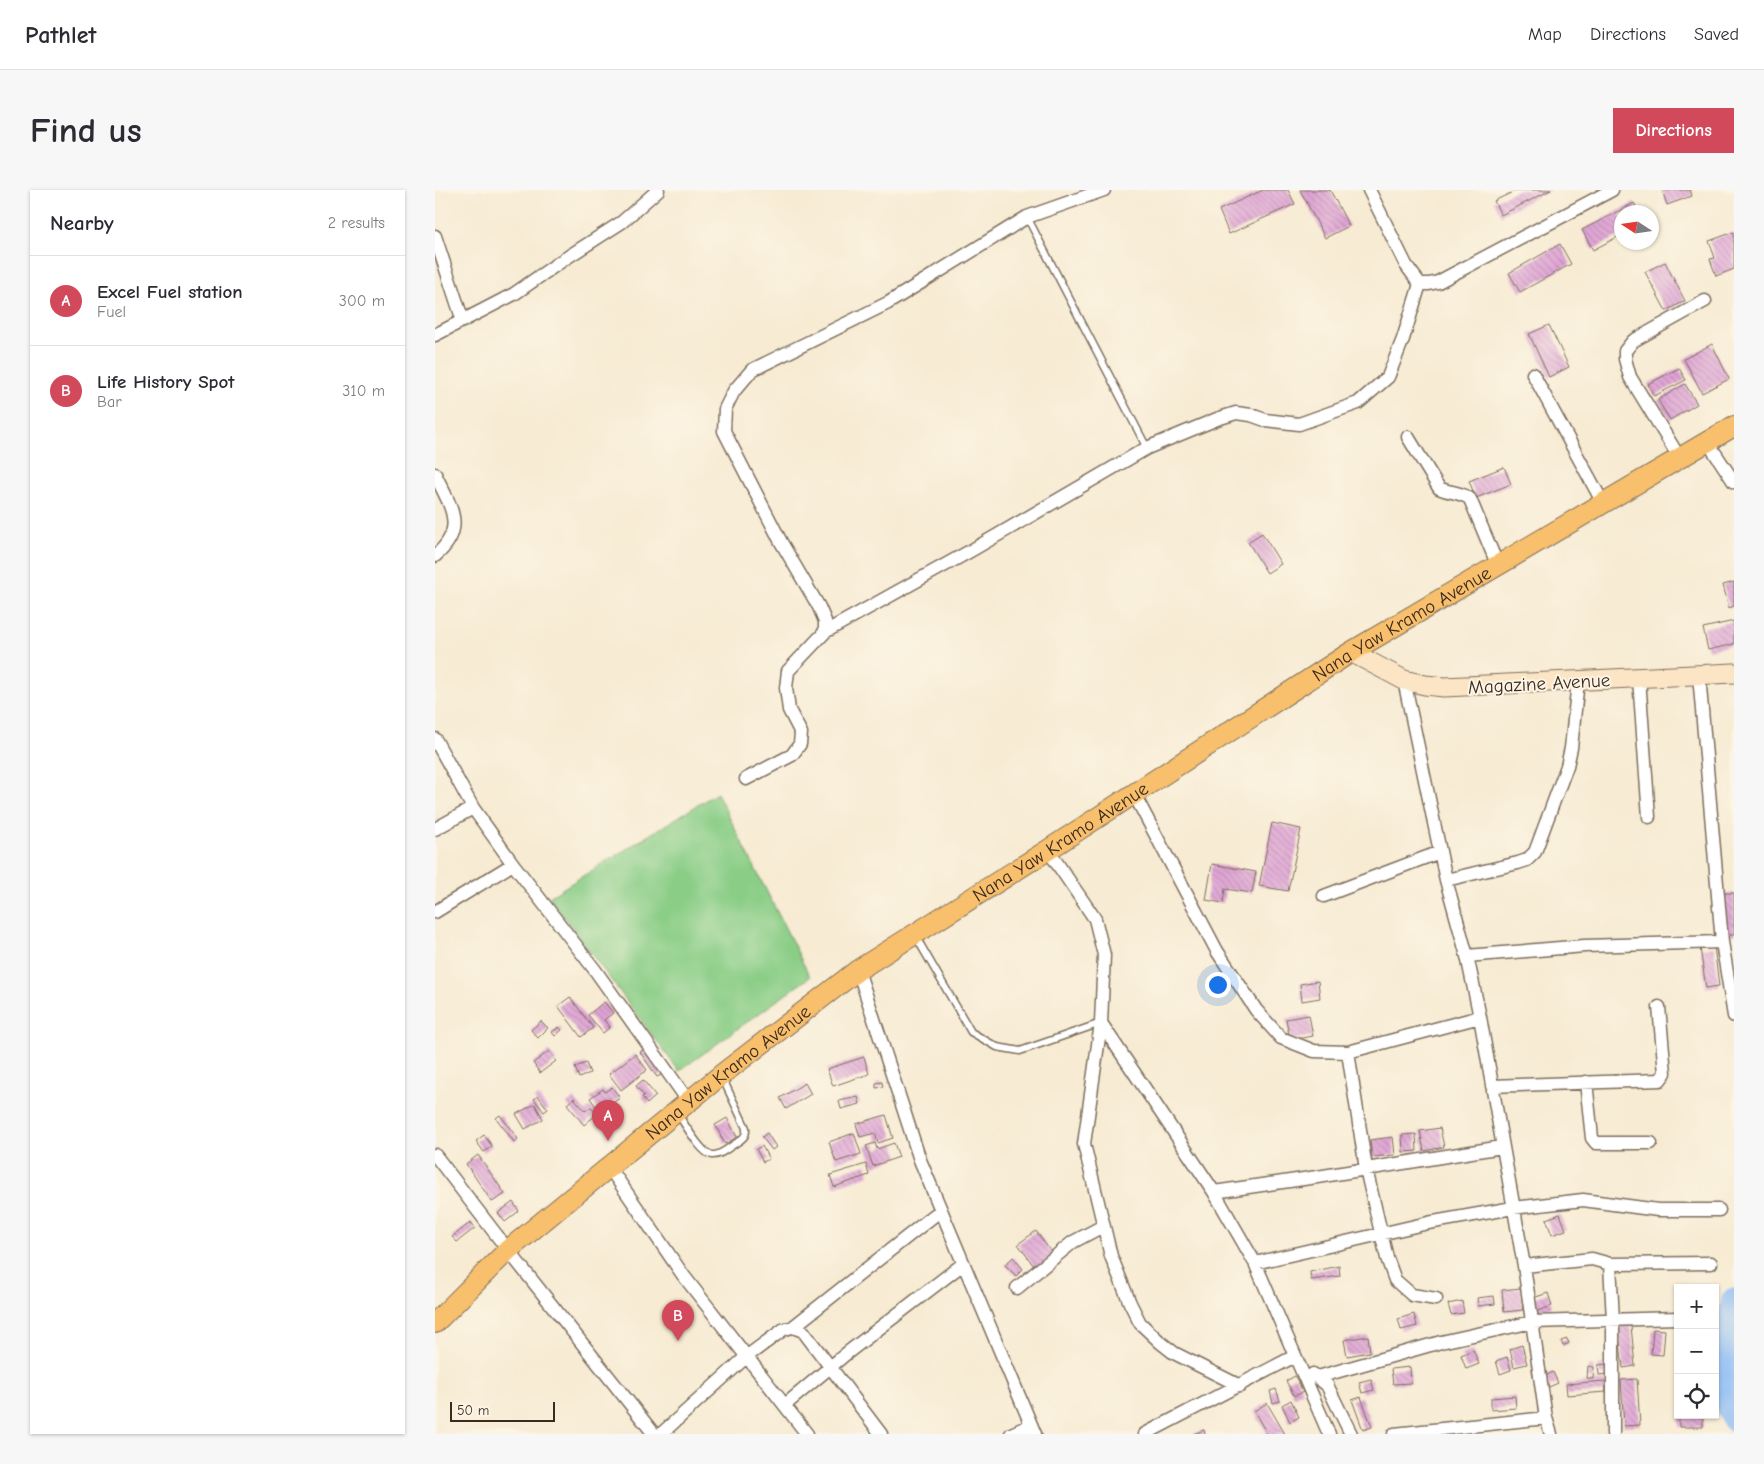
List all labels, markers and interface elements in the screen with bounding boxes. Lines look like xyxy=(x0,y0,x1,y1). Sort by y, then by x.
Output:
text: Pathlet xyxy=(25,21,96,49)
text: Map xyxy=(1528,24,1562,45)
text: Directions xyxy=(1590,24,1666,45)
text: Saved xyxy=(1694,24,1739,45)
button: Directions xyxy=(1613,108,1734,153)
text: Find us xyxy=(30,110,142,151)
north arrow xyxy=(1614,205,1659,250)
text: Nearby xyxy=(50,211,114,235)
text: 2 results xyxy=(328,214,385,232)
text: Excel Fuel station xyxy=(97,281,243,303)
text: A xyxy=(62,292,70,310)
text: 300 m xyxy=(339,292,385,310)
text: Fuel xyxy=(97,303,126,321)
text: Life History Spot xyxy=(97,371,234,393)
text: B xyxy=(61,382,71,400)
text: 310 m xyxy=(342,382,385,400)
text: Bar xyxy=(97,393,122,411)
street label: Nana Yaw Kramo Avenue xyxy=(1308,562,1495,686)
street label: Magazine Avenue xyxy=(1467,669,1611,699)
street label: Nana Yaw Kramo Avenue xyxy=(969,778,1152,907)
your location xyxy=(1205,972,1231,998)
street label: Nana Yaw Kramo Avenue xyxy=(641,1001,815,1145)
pin: A xyxy=(592,1100,624,1141)
map controls xyxy=(1674,1284,1719,1419)
button: + xyxy=(1674,1284,1719,1329)
pin: B xyxy=(662,1300,694,1341)
button: − xyxy=(1674,1329,1719,1374)
button: locate xyxy=(1674,1374,1719,1419)
scale bar xyxy=(450,1399,555,1422)
text: 50 m xyxy=(457,1402,489,1419)

